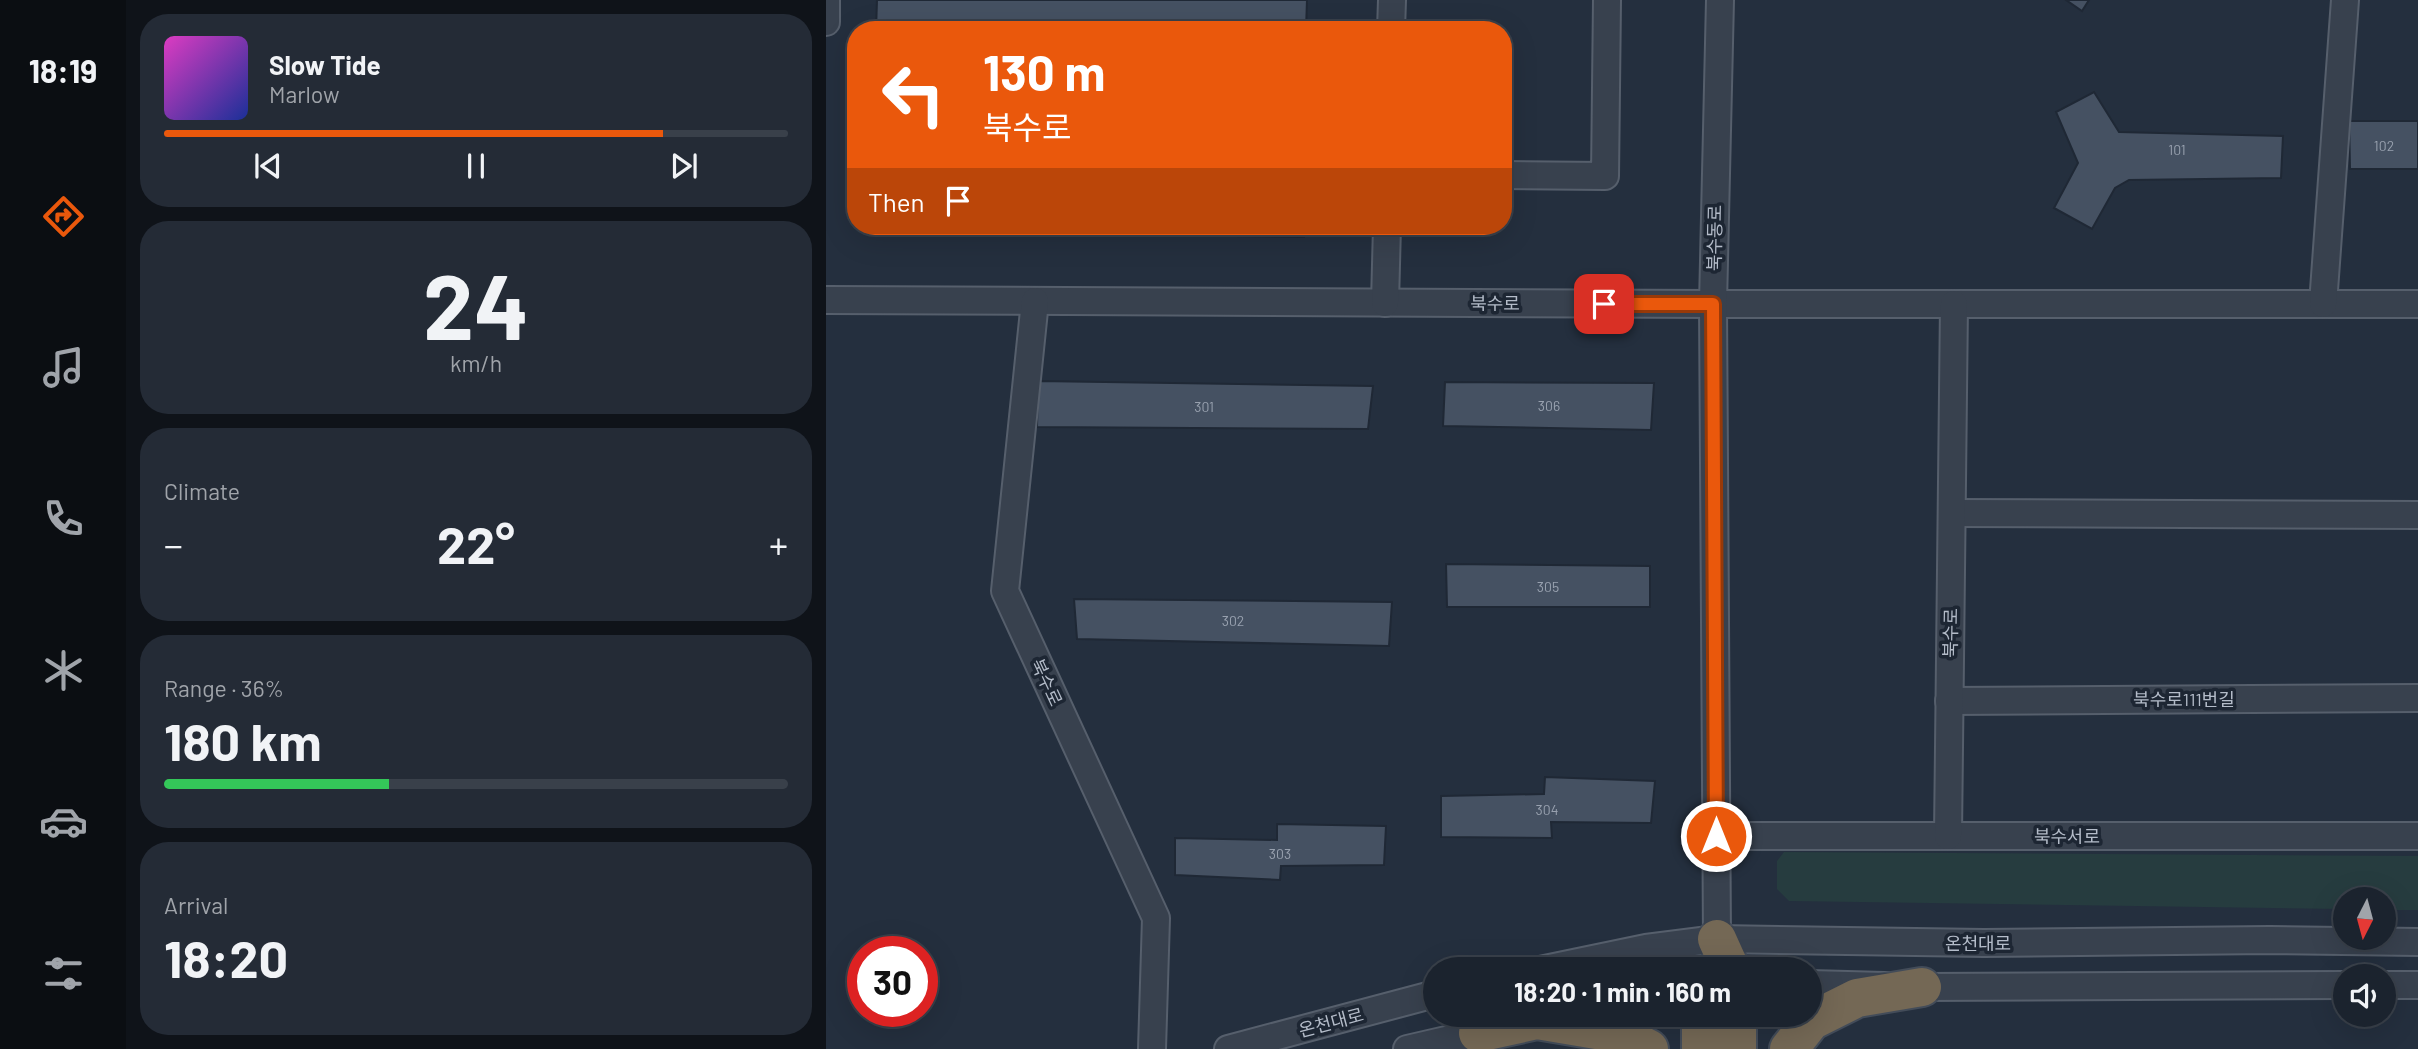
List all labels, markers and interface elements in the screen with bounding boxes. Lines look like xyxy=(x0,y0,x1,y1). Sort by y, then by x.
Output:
text: 130 m xyxy=(983,42,1105,101)
text: Slow Tide xyxy=(269,49,381,80)
icon: left xyxy=(868,49,959,140)
text: 18:19 xyxy=(29,51,97,89)
text: Marlow xyxy=(269,80,340,108)
text: 북수로 xyxy=(983,107,1071,145)
house number: 102 xyxy=(2374,137,2394,154)
house number: 101 xyxy=(2168,141,2186,158)
icon: previous xyxy=(249,147,287,185)
icon: pause xyxy=(457,147,495,185)
icon: next xyxy=(665,147,703,185)
icon: arrive xyxy=(939,182,977,220)
text: Then xyxy=(868,186,925,217)
icon: directions xyxy=(39,192,88,241)
street label: 북수동로 xyxy=(1702,205,1726,271)
text: 24 xyxy=(423,249,529,358)
pin xyxy=(1574,274,1634,334)
icon: arrive xyxy=(1585,285,1623,323)
street label: 북수로 xyxy=(1470,292,1520,314)
icon: music xyxy=(39,343,88,392)
text: km/h xyxy=(450,349,502,377)
house number: 306 xyxy=(1538,397,1560,414)
house number: 301 xyxy=(1194,398,1214,415)
text: Climate xyxy=(164,477,240,505)
icon: phone xyxy=(39,494,88,543)
text: 22° xyxy=(437,512,515,574)
text: − xyxy=(164,521,183,567)
text: + xyxy=(769,521,788,567)
house number: 305 xyxy=(1537,578,1559,595)
street label: 북수로 xyxy=(1939,608,1961,658)
house number: 302 xyxy=(1222,612,1244,629)
icon: climate xyxy=(39,646,88,695)
street label: 북수로 xyxy=(1027,655,1067,709)
text: Range · 36% xyxy=(164,674,284,702)
street label: 북수로111번길 xyxy=(2133,688,2235,710)
text: 180 km xyxy=(164,709,322,771)
icon: car xyxy=(39,797,88,846)
position arrow xyxy=(1679,799,1753,873)
house number: 304 xyxy=(1536,801,1558,818)
street label: 북수서로 xyxy=(2034,825,2100,847)
house number: 303 xyxy=(1269,845,1291,862)
north arrow xyxy=(2333,887,2396,950)
map controls xyxy=(2333,887,2396,1027)
text: Arrival xyxy=(164,891,228,919)
text: 18:20 xyxy=(164,926,288,988)
street label: 온천대로 xyxy=(1945,932,2011,954)
speed limit sign: 30 xyxy=(847,936,938,1027)
icon: filters xyxy=(39,949,88,998)
button: sound xyxy=(2333,964,2396,1027)
text: 18:20 · 1 min · 160 m xyxy=(1514,976,1731,1007)
street label: 온천대로 xyxy=(1296,1003,1366,1041)

